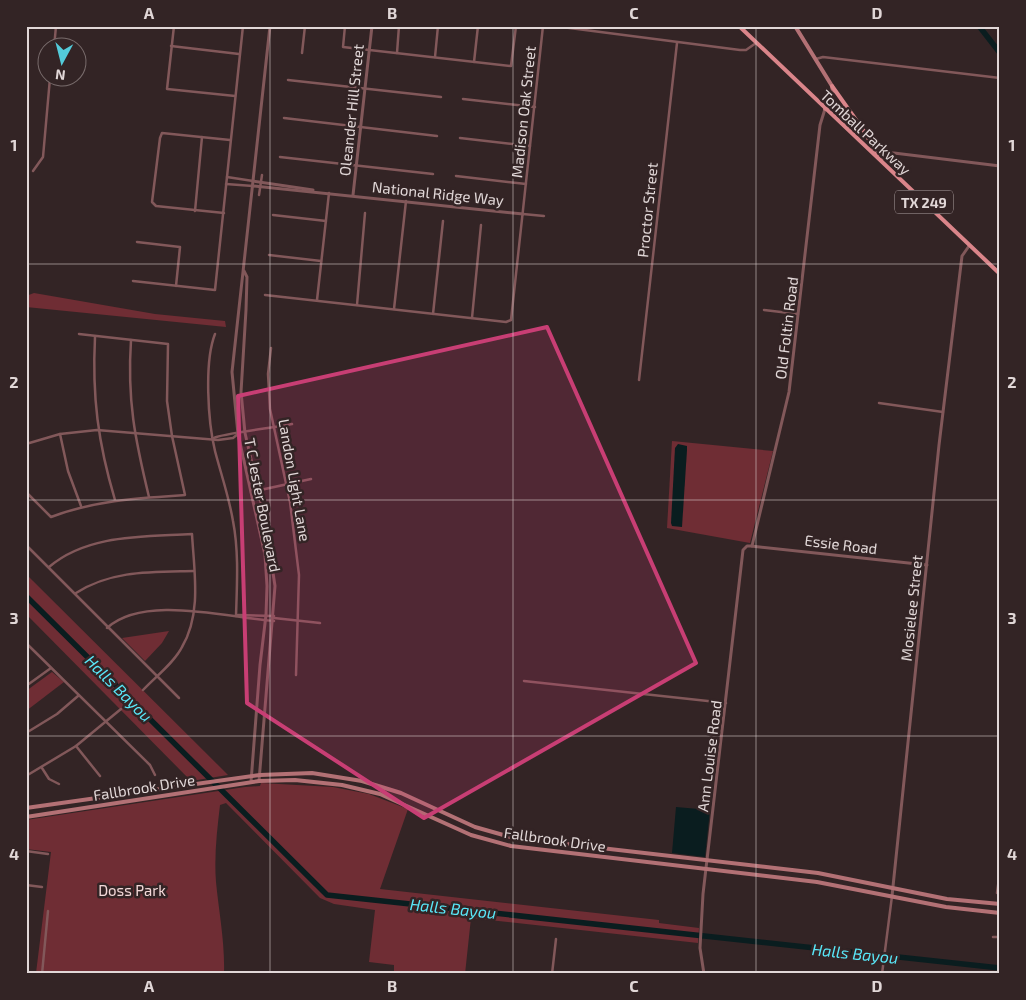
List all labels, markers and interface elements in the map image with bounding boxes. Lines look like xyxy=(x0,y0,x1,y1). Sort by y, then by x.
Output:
text: A xyxy=(144,3,155,22)
text: B xyxy=(387,3,397,22)
text: C xyxy=(629,3,639,22)
text: D xyxy=(872,3,883,22)
north arrow xyxy=(38,38,88,88)
street label: Oleander Hill Street xyxy=(335,43,367,177)
street label: Madison Oak Street xyxy=(507,45,539,179)
text: N xyxy=(54,66,66,84)
street label: Tomball Parkway xyxy=(817,86,915,178)
text: 1 xyxy=(11,135,17,154)
text: 1 xyxy=(1009,135,1015,154)
street label: Proctor Street xyxy=(633,161,661,258)
street label: National Ridge Way xyxy=(371,177,505,209)
road number: TX 249 xyxy=(895,190,953,213)
street label: Old Foltin Road xyxy=(771,276,801,380)
text: 2 xyxy=(9,372,19,391)
text: 2 xyxy=(1007,372,1017,391)
street label: Landon Light Lane xyxy=(275,417,315,543)
street label: T C Jester Boulevard xyxy=(241,436,285,574)
street label: Essie Road xyxy=(804,531,878,557)
street label: Mosielee Street xyxy=(896,554,926,662)
text: 3 xyxy=(9,608,19,627)
text: 3 xyxy=(1007,608,1017,627)
water label: Halls Bayou xyxy=(81,651,156,726)
street label: Ann Louise Road xyxy=(693,699,725,813)
street label: Fallbrook Drive xyxy=(92,770,196,804)
street label: Fallbrook Drive xyxy=(503,823,607,855)
text: 4 xyxy=(9,844,19,863)
text: 4 xyxy=(1007,844,1017,863)
park label: Doss Park xyxy=(98,881,166,899)
water label: Halls Bayou xyxy=(409,894,497,923)
water label: Halls Bayou xyxy=(811,939,899,968)
text: A xyxy=(144,976,155,995)
text: B xyxy=(387,976,397,995)
text: C xyxy=(629,976,639,995)
text: D xyxy=(872,976,883,995)

